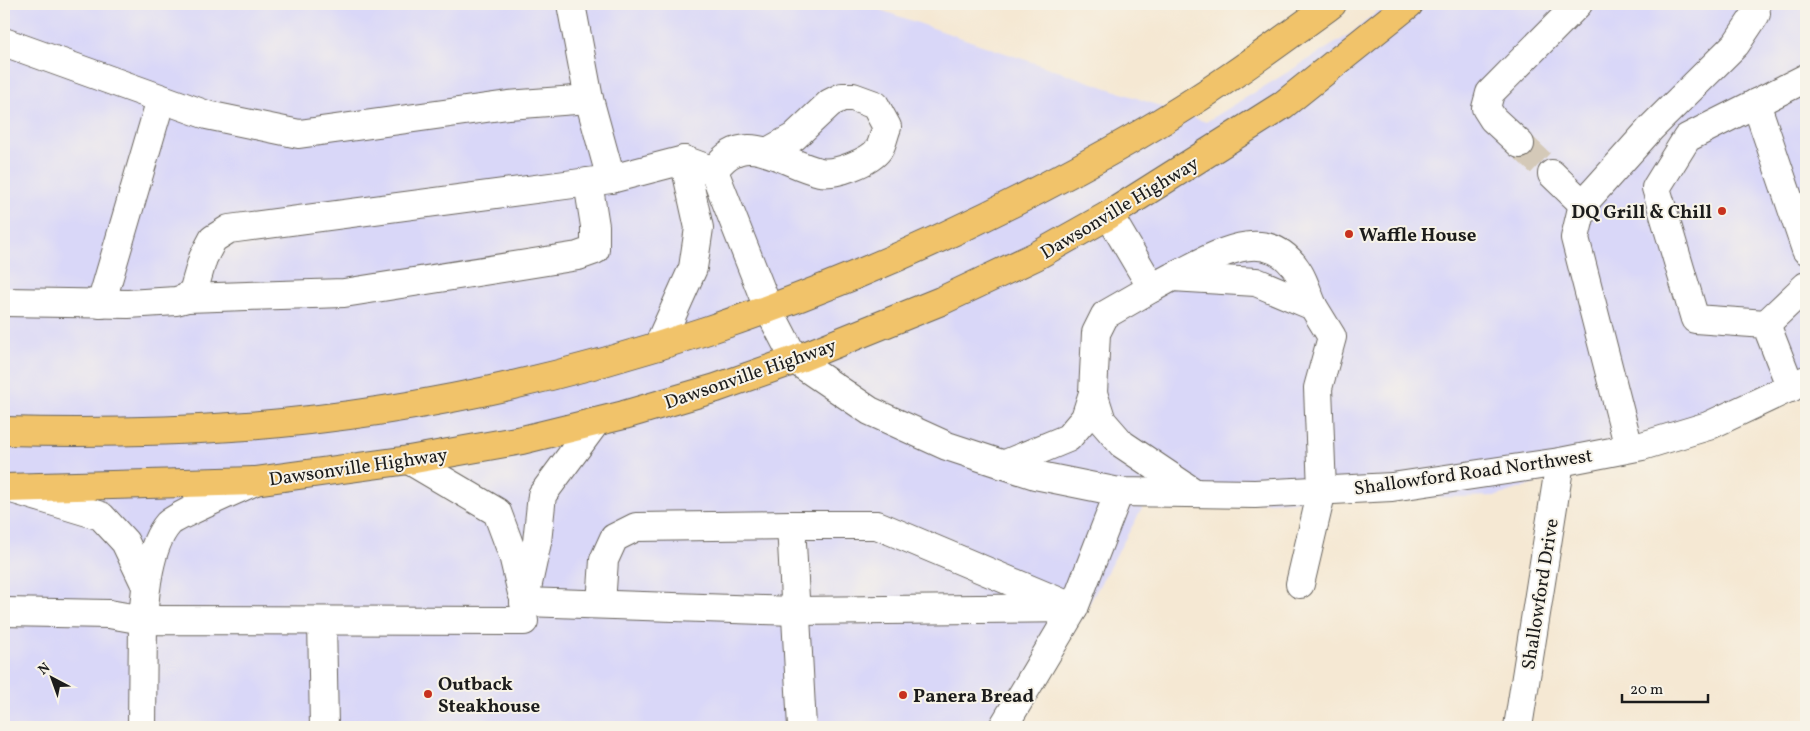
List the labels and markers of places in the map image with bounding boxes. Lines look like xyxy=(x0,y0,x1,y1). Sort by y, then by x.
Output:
place label: DQ Grill & Chill xyxy=(1571,200,1712,226)
marker: DQ Grill & Chill xyxy=(1716,205,1728,217)
place label: Waffle House xyxy=(1359,223,1477,249)
marker: Waffle House xyxy=(1343,228,1355,240)
place label: Outback Steakhouse xyxy=(438,672,541,720)
place label: Panera Bread xyxy=(913,684,1034,710)
marker: Outback Steakhouse xyxy=(422,688,434,700)
marker: Panera Bread xyxy=(897,689,909,701)

